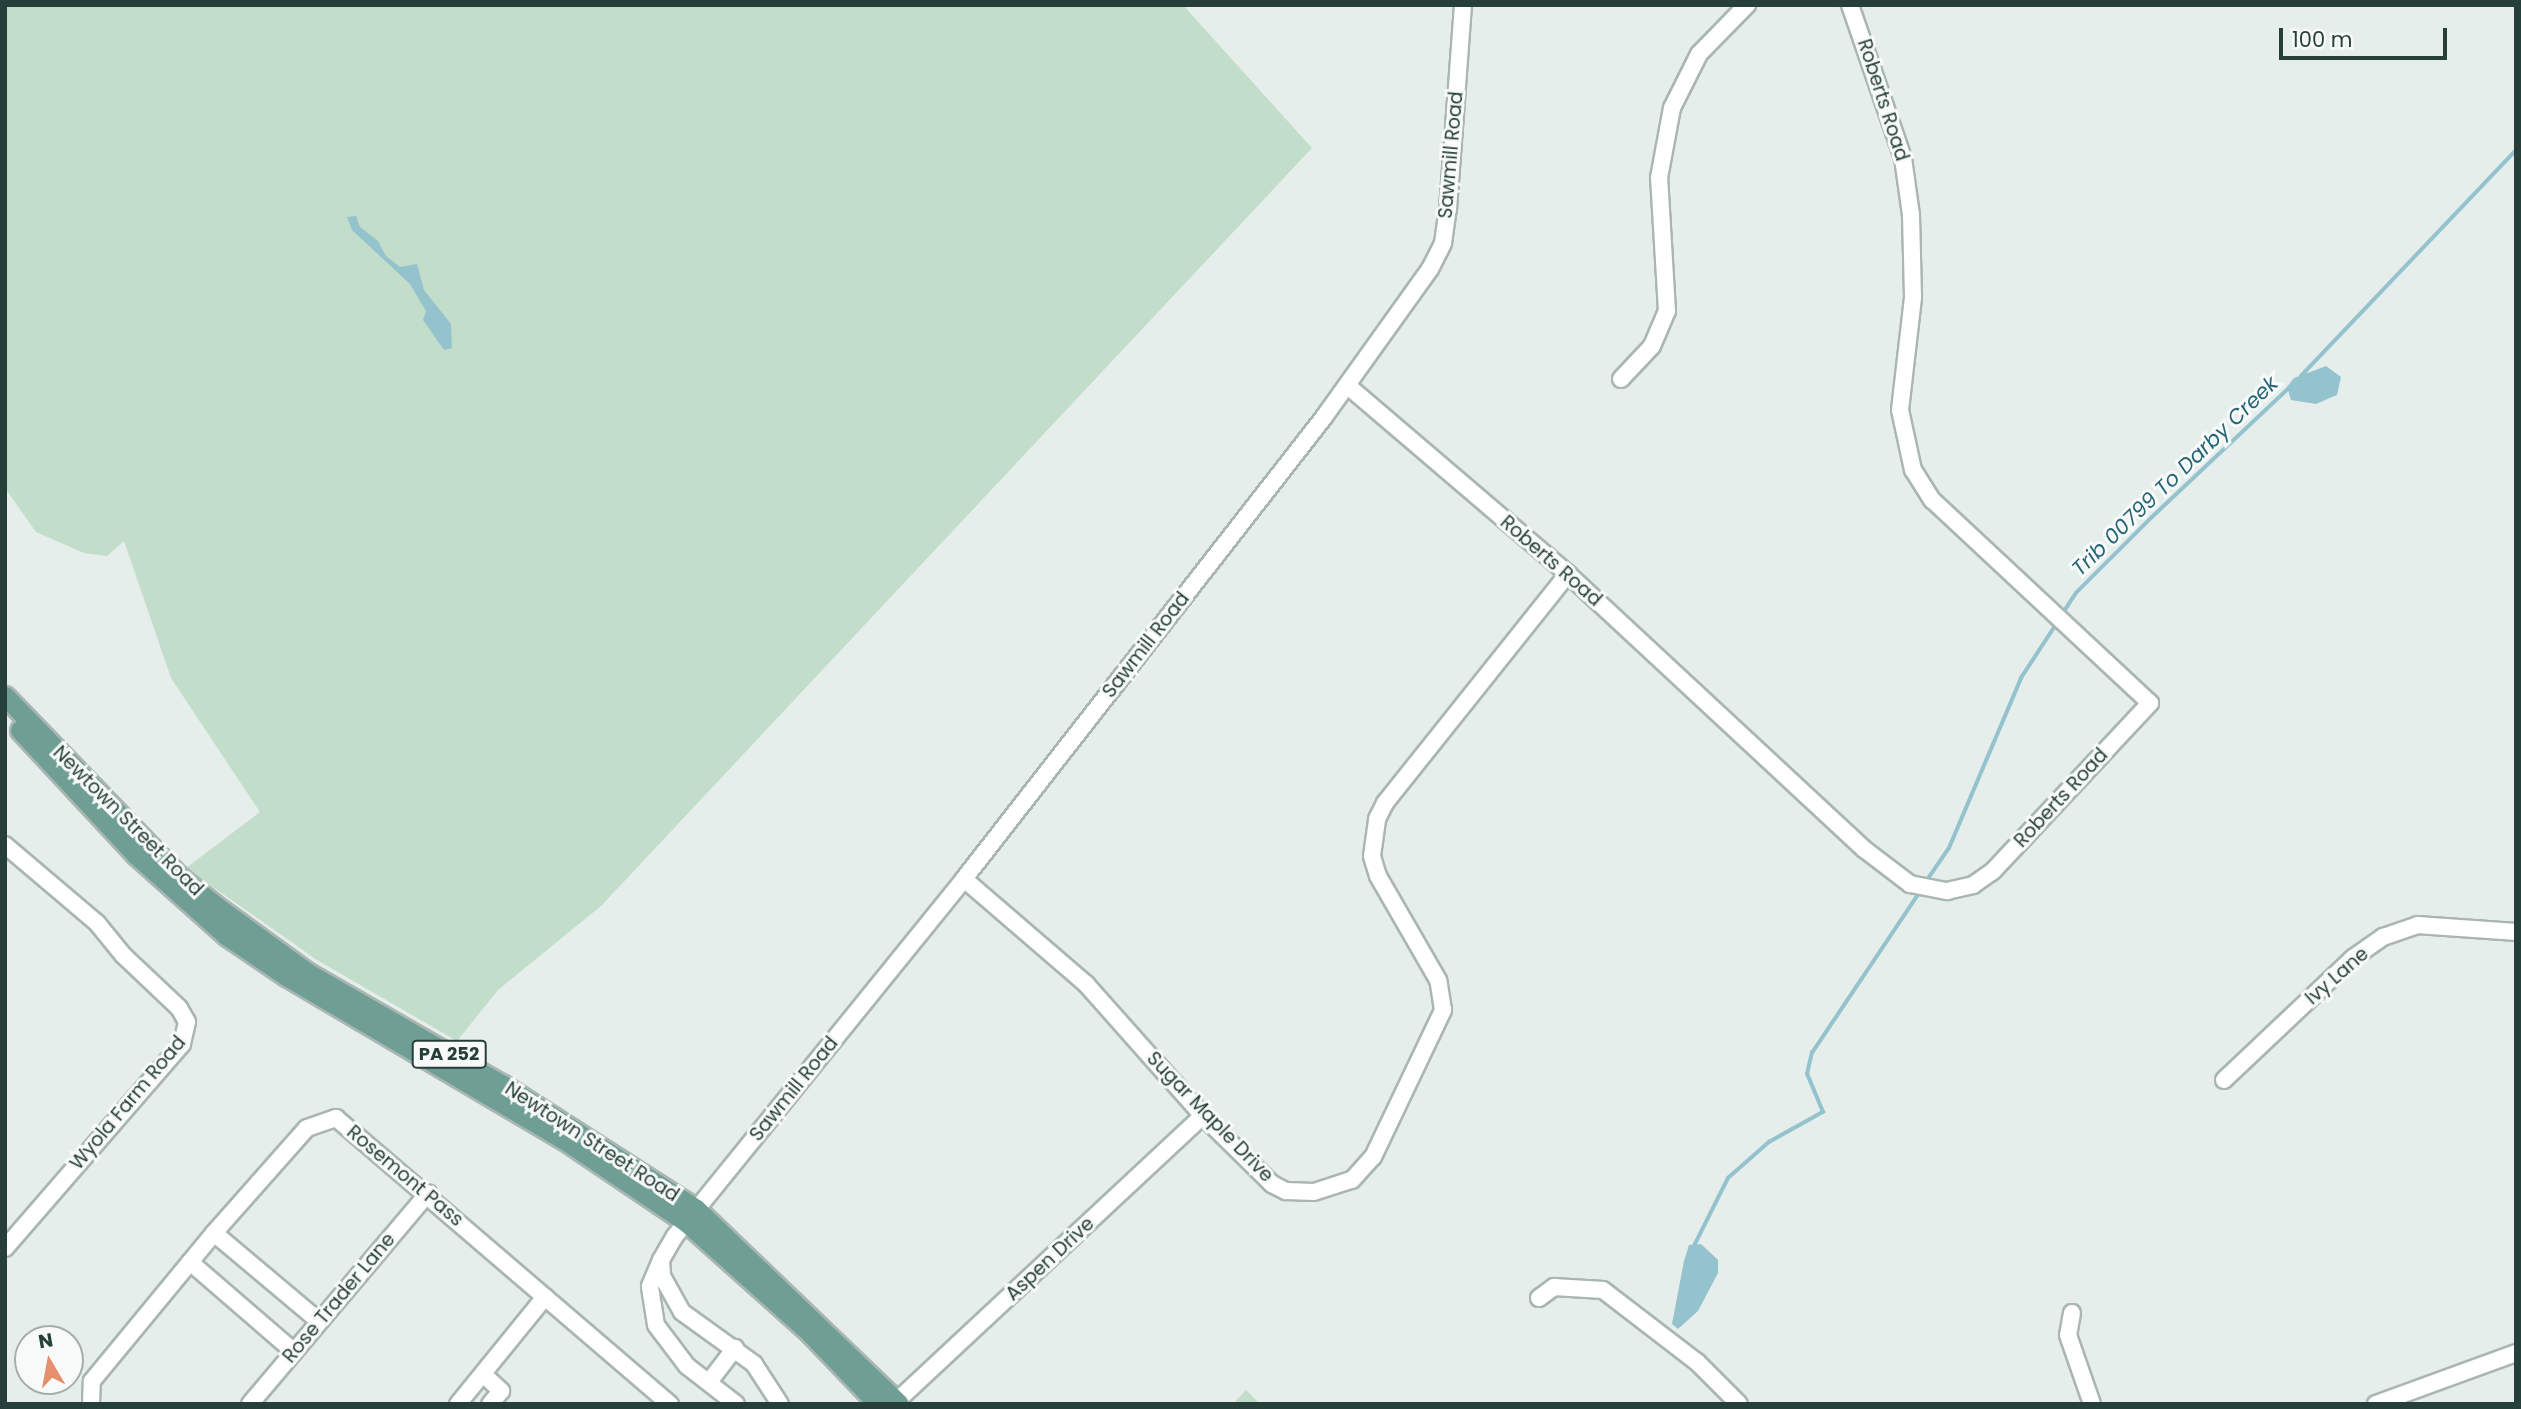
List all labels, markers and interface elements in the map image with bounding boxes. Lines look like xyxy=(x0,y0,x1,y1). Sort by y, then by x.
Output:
scale bar xyxy=(2283,14,2451,58)
text: 100 m xyxy=(2292,25,2352,54)
street label: Roberts Road xyxy=(1853,36,1913,164)
street label: Sawmill Road xyxy=(1434,90,1468,220)
water label: Trib 00799 To Darby Creek xyxy=(2067,371,2283,581)
street label: Roberts Road xyxy=(1496,511,1606,611)
street label: Sawmill Road xyxy=(1098,588,1194,702)
street label: Newtown Street Road xyxy=(48,741,208,901)
street label: Roberts Road xyxy=(2009,744,2113,852)
street label: Ivy Lane xyxy=(2301,942,2373,1010)
street label: Wyola Farm Road xyxy=(65,1031,191,1175)
street label: Sawmill Road xyxy=(745,1032,843,1146)
road number: PA 252 xyxy=(410,1040,488,1069)
street label: Sugar Maple Drive xyxy=(1142,1047,1278,1187)
street label: Newtown Street Road xyxy=(501,1077,683,1207)
street label: Rosemont Pass xyxy=(342,1121,468,1231)
street label: Aspen Drive xyxy=(1001,1212,1099,1306)
street label: Rose Trader Lane xyxy=(278,1228,400,1368)
north arrow xyxy=(14,1325,84,1395)
text: N xyxy=(36,1326,55,1355)

